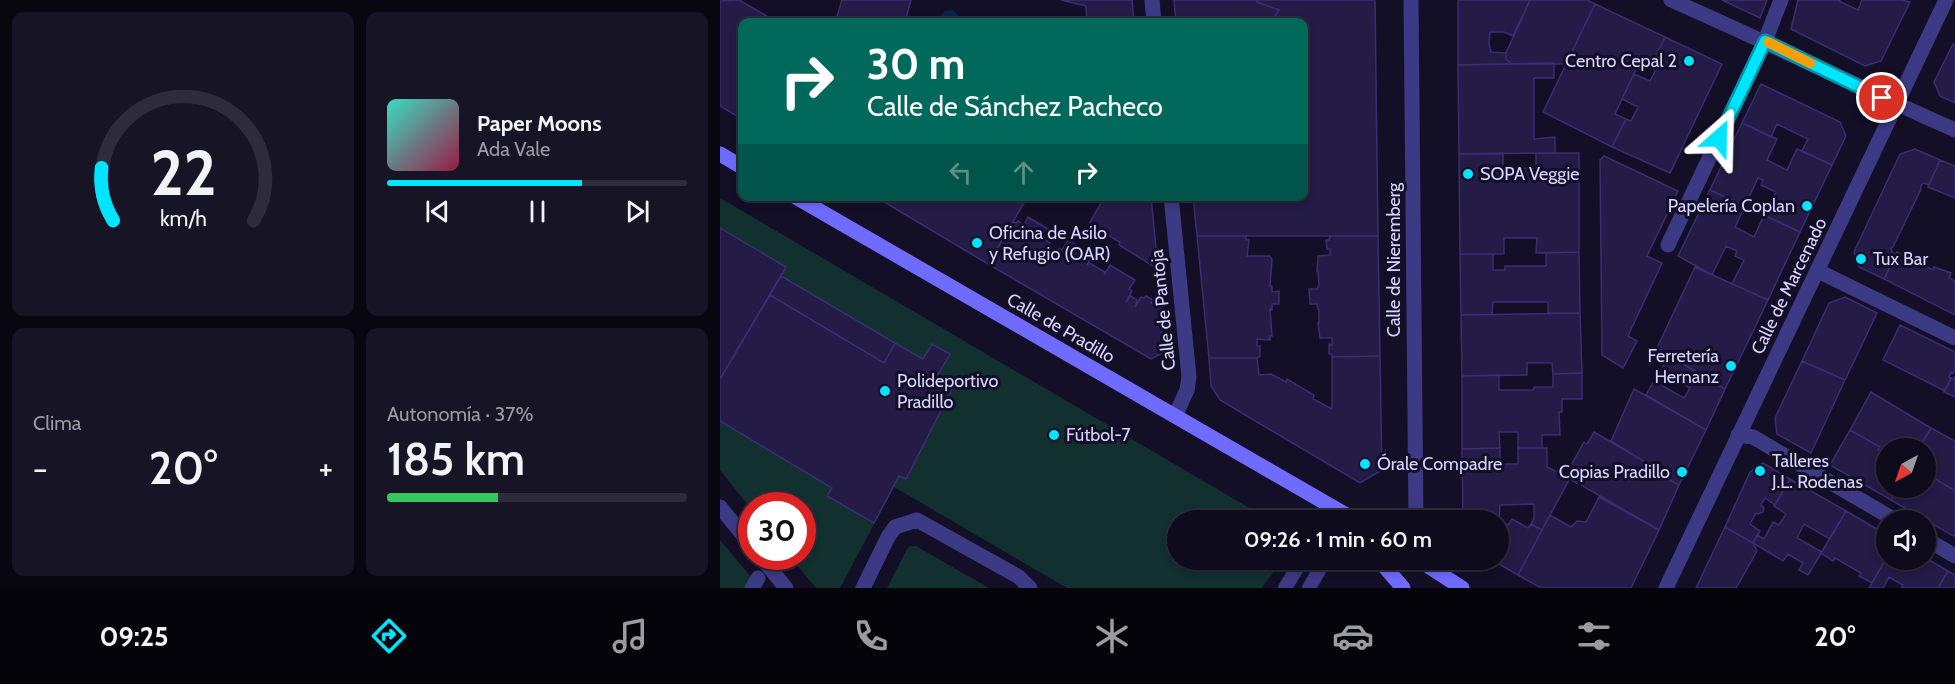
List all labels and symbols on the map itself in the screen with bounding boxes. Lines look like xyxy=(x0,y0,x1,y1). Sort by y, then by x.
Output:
place label: Centro Cepal 2 xyxy=(1565,50,1677,72)
marker: Centro Cepal 2 xyxy=(1682,54,1696,68)
pin xyxy=(1856,72,1907,123)
position arrow xyxy=(1687,106,1751,170)
place label: SOPA Veggie xyxy=(1480,163,1580,185)
marker: SOPA Veggie xyxy=(1461,167,1475,181)
street label: Calle de Nieremberg xyxy=(1383,182,1405,337)
place label: Papelería Coplan xyxy=(1668,195,1795,217)
marker: Papelería Coplan xyxy=(1800,199,1814,213)
street label: Calle de Marcenado xyxy=(1746,214,1832,358)
place label: Oficina de Asilo y Refugio (OAR) xyxy=(989,222,1111,265)
marker: Oficina de Asilo y Refugio (OAR) xyxy=(970,236,984,250)
street label: Calle de Pantoja xyxy=(1146,248,1180,372)
place label: Tux Bar xyxy=(1873,248,1928,270)
marker: Tux Bar xyxy=(1854,252,1868,266)
street label: Calle de Pradillo xyxy=(1003,288,1119,368)
place label: Ferretería Hernanz xyxy=(1647,345,1720,388)
marker: Ferretería Hernanz xyxy=(1724,359,1738,373)
place label: Polideportivo Pradillo xyxy=(897,370,998,413)
marker: Polideportivo Pradillo xyxy=(878,384,892,398)
place label: Fútbol-7 xyxy=(1066,424,1131,446)
marker: Fútbol-7 xyxy=(1047,428,1061,442)
north arrow xyxy=(1876,438,1936,498)
place label: Talleres J.L. Rodenas xyxy=(1771,450,1863,493)
place label: Órale Compadre xyxy=(1377,453,1502,475)
marker: Órale Compadre xyxy=(1358,457,1372,471)
place label: Copias Pradillo xyxy=(1559,461,1670,483)
marker: Talleres J.L. Rodenas xyxy=(1753,464,1767,478)
marker: Copias Pradillo xyxy=(1675,465,1689,479)
speed limit sign: 30 xyxy=(738,492,816,570)

